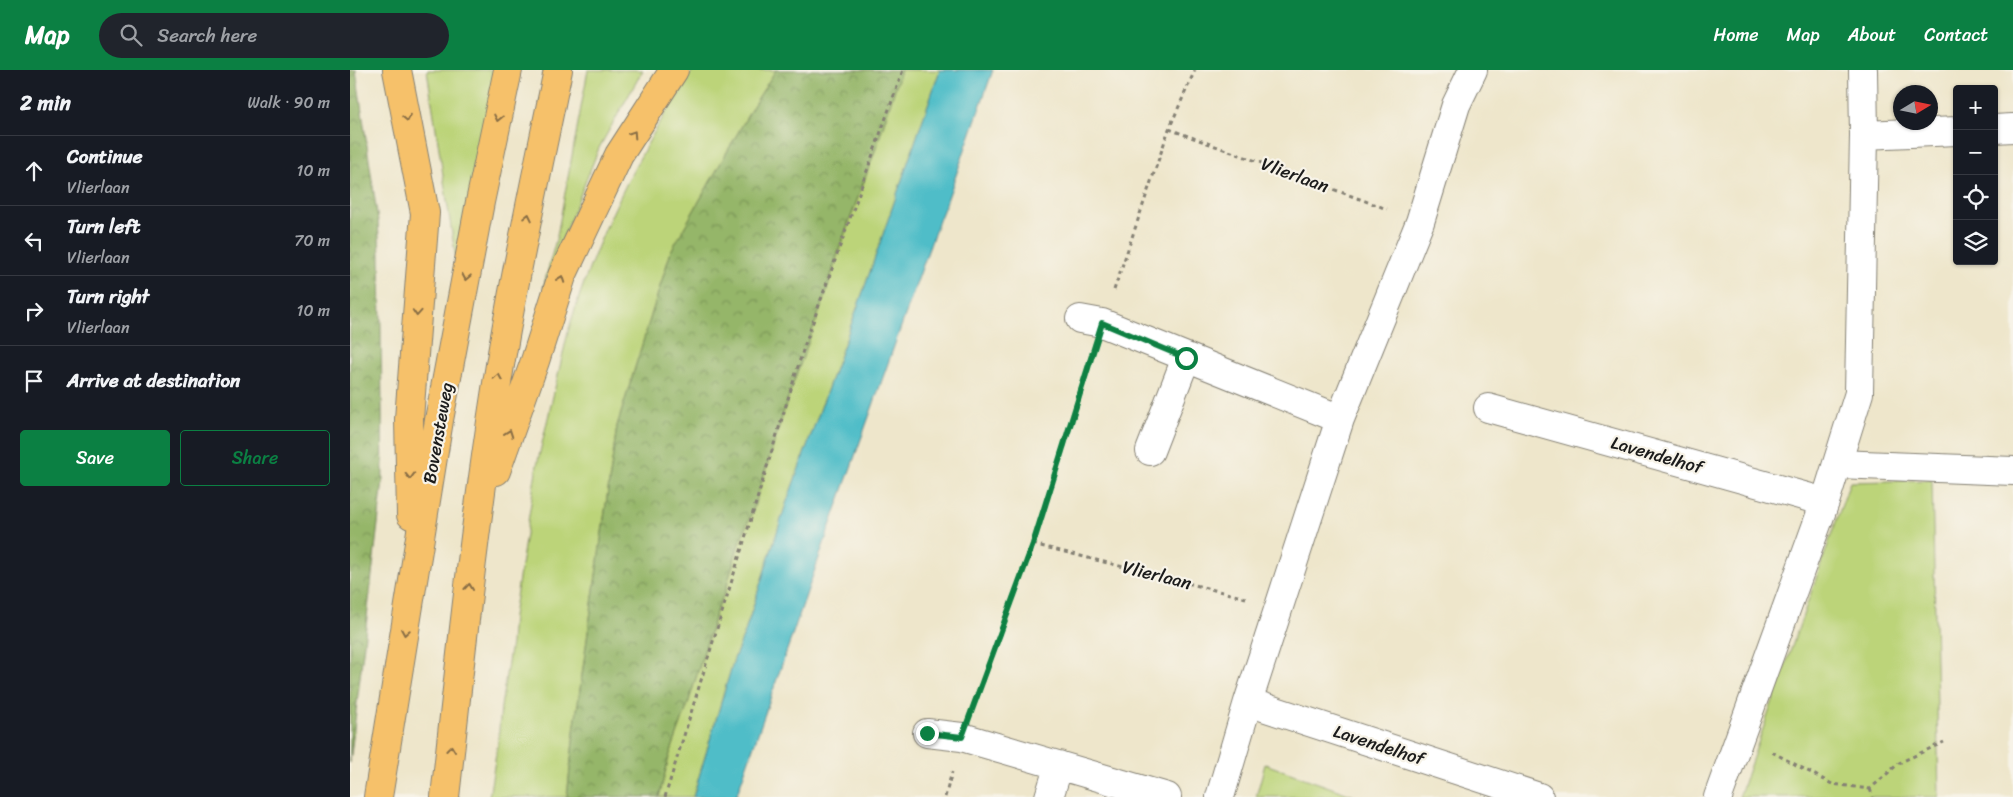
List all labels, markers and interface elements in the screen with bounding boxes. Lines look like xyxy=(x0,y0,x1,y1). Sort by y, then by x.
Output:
search box xyxy=(99,13,449,58)
text: Map xyxy=(25,14,69,56)
text: Search here xyxy=(157,19,257,52)
text: Home xyxy=(1714,19,1759,51)
text: Map xyxy=(1787,19,1820,51)
text: About xyxy=(1848,19,1896,51)
text: Contact xyxy=(1924,19,1988,51)
icon: search xyxy=(117,21,145,49)
text: 2 min xyxy=(20,84,71,122)
north arrow xyxy=(1893,85,1938,130)
map controls xyxy=(1953,85,1998,265)
button: + xyxy=(1953,85,1998,130)
text: Walk · 90 m xyxy=(248,88,330,117)
one-way arrow xyxy=(401,113,411,122)
one-way arrow xyxy=(493,113,504,122)
one-way arrow xyxy=(627,130,636,139)
button: − xyxy=(1953,130,1998,175)
text: Continue xyxy=(67,140,143,173)
street label: Vlierlaan xyxy=(1256,148,1334,202)
text: 10 m xyxy=(297,156,330,185)
icon: ahead xyxy=(20,157,48,185)
text: Vlierlaan xyxy=(67,173,130,202)
button: locate xyxy=(1953,175,1998,220)
text: Turn left xyxy=(67,210,140,243)
one-way arrow xyxy=(522,212,532,221)
button: layers xyxy=(1953,220,1998,265)
text: 70 m xyxy=(294,226,330,255)
icon: left xyxy=(20,227,48,255)
text: Vlierlaan xyxy=(67,243,130,272)
one-way arrow xyxy=(462,273,472,281)
one-way arrow xyxy=(555,275,565,284)
text: Turn right xyxy=(67,280,149,313)
text: 10 m xyxy=(297,296,330,325)
icon: right xyxy=(20,297,48,325)
one-way arrow xyxy=(412,310,423,318)
text: Vlierlaan xyxy=(67,313,130,342)
route start xyxy=(1175,347,1198,370)
text: Arrive at destination xyxy=(67,364,240,397)
icon: arrive xyxy=(20,367,48,395)
one-way arrow xyxy=(493,372,503,381)
street label: Bovensteweg xyxy=(413,380,463,486)
street label: Lavendelhof xyxy=(1607,427,1709,484)
one-way arrow xyxy=(503,429,513,438)
button: Save xyxy=(20,430,170,486)
button: Share xyxy=(180,430,330,486)
one-way arrow xyxy=(405,472,416,480)
street label: Vlierlaan xyxy=(1119,551,1195,599)
one-way arrow xyxy=(463,583,474,591)
one-way arrow xyxy=(401,628,411,636)
street label: Lavendelhof xyxy=(1329,715,1431,775)
route end xyxy=(916,722,939,745)
one-way arrow xyxy=(445,744,456,752)

